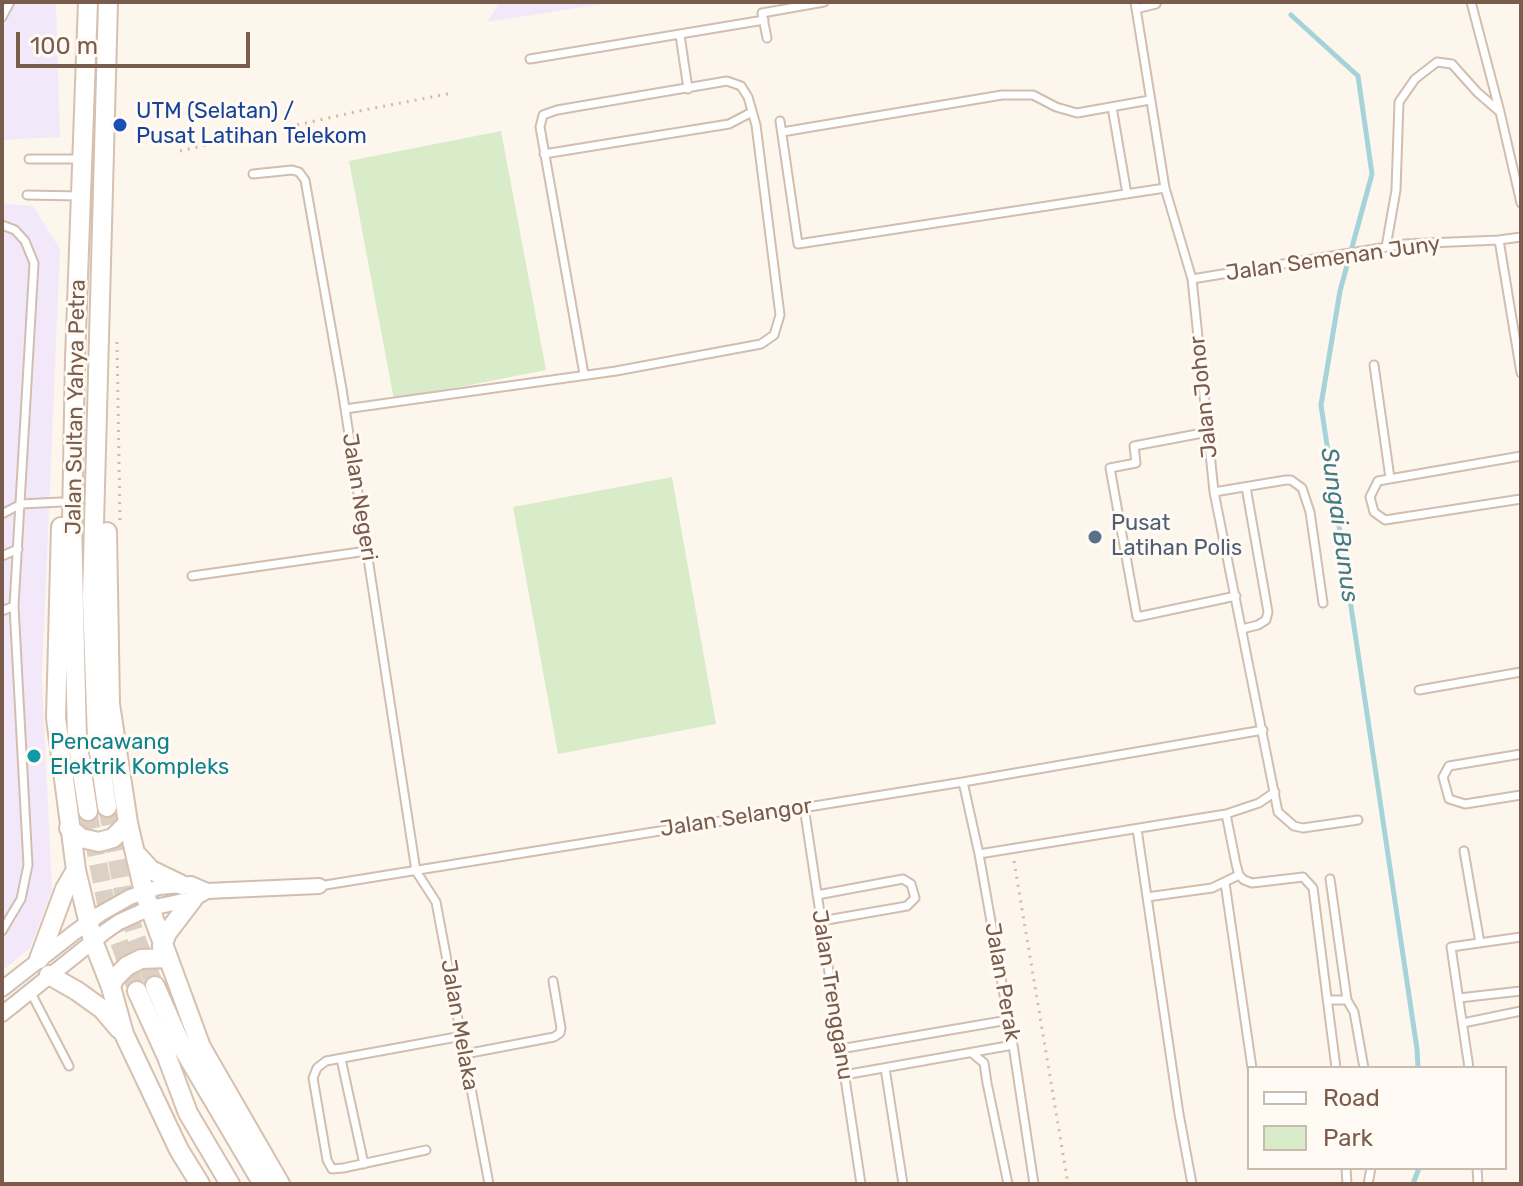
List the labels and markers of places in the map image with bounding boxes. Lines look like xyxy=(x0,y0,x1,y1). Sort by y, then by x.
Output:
place label: UTM (Selatan) / Pusat Latihan Telekom xyxy=(136,99,367,150)
marker: UTM (Selatan) / Pusat Latihan Telekom xyxy=(111,116,129,134)
place label: Pusat Latihan Polis xyxy=(1111,511,1242,562)
marker: Pusat Latihan Polis xyxy=(1086,528,1104,546)
place label: Pencawang Elektrik Kompleks xyxy=(50,730,229,782)
marker: Pencawang Elektrik Kompleks xyxy=(25,747,43,765)

